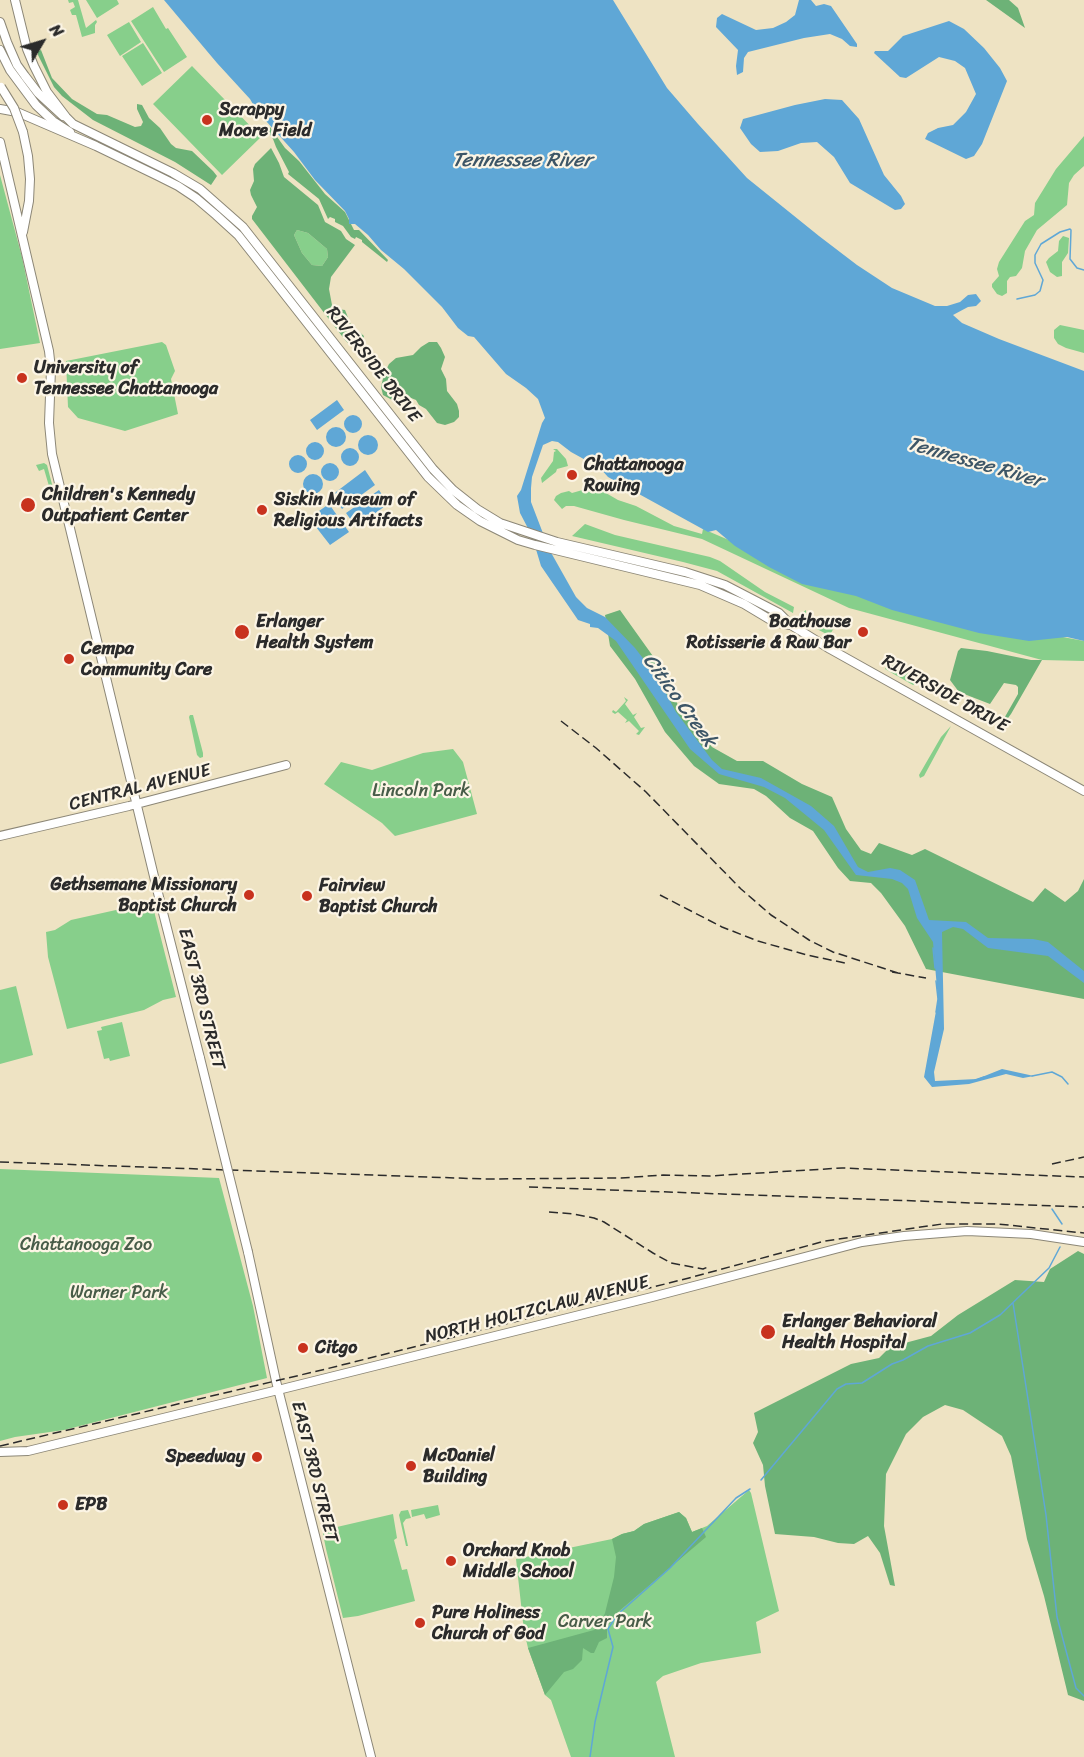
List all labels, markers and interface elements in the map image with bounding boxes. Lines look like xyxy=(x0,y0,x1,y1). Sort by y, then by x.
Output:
north arrow xyxy=(12,12,72,72)
text: N xyxy=(42,17,71,44)
place label: Scrappy Moore Field xyxy=(219,99,311,142)
marker: Scrappy Moore Field xyxy=(200,113,214,127)
water label: Tennessee River xyxy=(452,149,592,173)
street label: RIVERSIDE DRIVE xyxy=(321,303,425,427)
place label: University of Tennessee Chattanooga xyxy=(34,357,218,400)
marker: University of Tennessee Chattanooga xyxy=(15,371,29,385)
water label: Tennessee River xyxy=(905,432,1045,494)
place label: Chattanooga Rowing xyxy=(584,454,683,496)
marker: Chattanooga Rowing xyxy=(565,468,579,482)
place label: Children's Kennedy Outpatient Center xyxy=(42,484,195,526)
place label: Siskin Museum of Religious Artifacts xyxy=(274,489,422,532)
marker: Children's Kennedy Outpatient Center xyxy=(19,496,37,514)
marker: Siskin Museum of Religious Artifacts xyxy=(255,503,269,517)
place label: Erlanger Health System xyxy=(256,611,373,654)
place label: Boathouse Rotisserie & Raw Bar xyxy=(687,611,851,654)
marker: Erlanger Health System xyxy=(233,623,251,641)
marker: Boathouse Rotisserie & Raw Bar xyxy=(856,625,870,639)
place label: Cempa Community Care xyxy=(81,638,212,680)
water label: Citico Creek xyxy=(637,650,721,752)
street label: RIVERSIDE DRIVE xyxy=(878,650,1012,738)
marker: Cempa Community Care xyxy=(62,652,76,666)
street label: CENTRAL AVENUE xyxy=(67,760,213,816)
park label: Lincoln Park xyxy=(372,780,470,802)
place label: Gethsemane Missionary Baptist Church xyxy=(50,874,237,916)
place label: Fairview Baptist Church xyxy=(319,875,438,918)
marker: Gethsemane Missionary Baptist Church xyxy=(242,888,256,902)
marker: Fairview Baptist Church xyxy=(300,889,314,903)
street label: EAST 3RD STREET xyxy=(173,926,229,1072)
park label: Chattanooga Zoo xyxy=(20,1234,152,1256)
street label: NORTH HOLTZCLAW AVENUE xyxy=(423,1272,651,1348)
park label: Warner Park xyxy=(70,1282,168,1304)
place label: Erlanger Behavioral Health Hospital xyxy=(782,1311,937,1354)
marker: Erlanger Behavioral Health Hospital xyxy=(759,1323,777,1341)
place label: Citgo xyxy=(315,1337,357,1359)
marker: Citgo xyxy=(296,1341,310,1355)
street label: EAST 3RD STREET xyxy=(286,1399,342,1545)
place label: McDaniel Building xyxy=(423,1445,495,1488)
place label: Speedway xyxy=(165,1446,245,1468)
marker: Speedway xyxy=(250,1450,264,1464)
marker: McDaniel Building xyxy=(404,1459,418,1473)
place label: EPB xyxy=(75,1494,107,1516)
marker: EPB xyxy=(56,1498,70,1512)
place label: Orchard Knob Middle School xyxy=(463,1540,574,1582)
marker: Orchard Knob Middle School xyxy=(444,1554,458,1568)
place label: Pure Holiness Church of God xyxy=(432,1602,544,1644)
park label: Carver Park xyxy=(558,1611,652,1633)
marker: Pure Holiness Church of God xyxy=(413,1616,427,1630)

